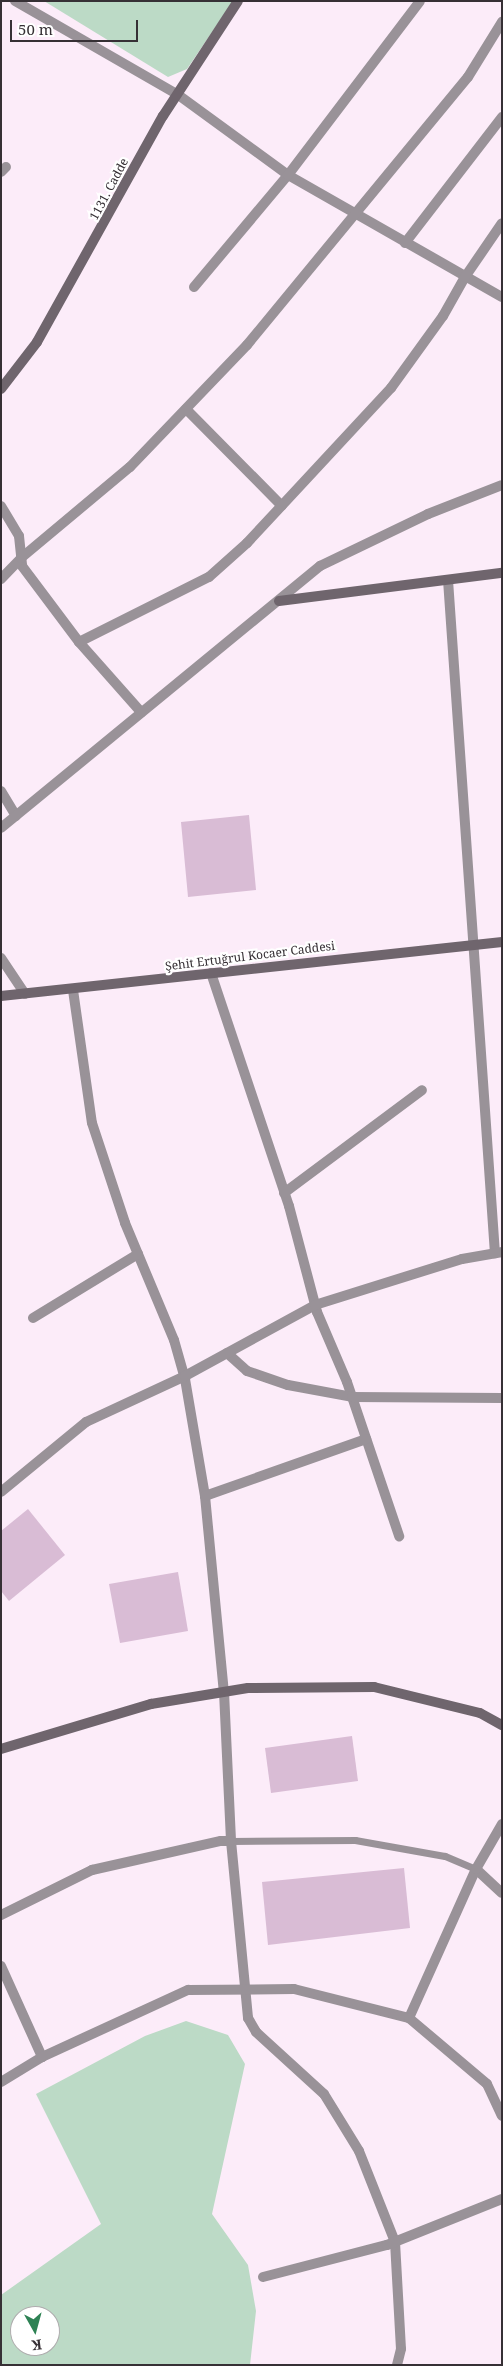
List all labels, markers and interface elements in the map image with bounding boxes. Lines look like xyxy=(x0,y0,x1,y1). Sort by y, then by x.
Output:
scale bar xyxy=(12,10,140,42)
text: 50 m xyxy=(18,19,53,39)
street label: 1131. Cadde xyxy=(87,155,131,223)
street label: Şehit Ertuğrul Kocaer Caddesi xyxy=(164,938,336,974)
north arrow xyxy=(10,2306,60,2356)
text: K xyxy=(31,2335,43,2355)

